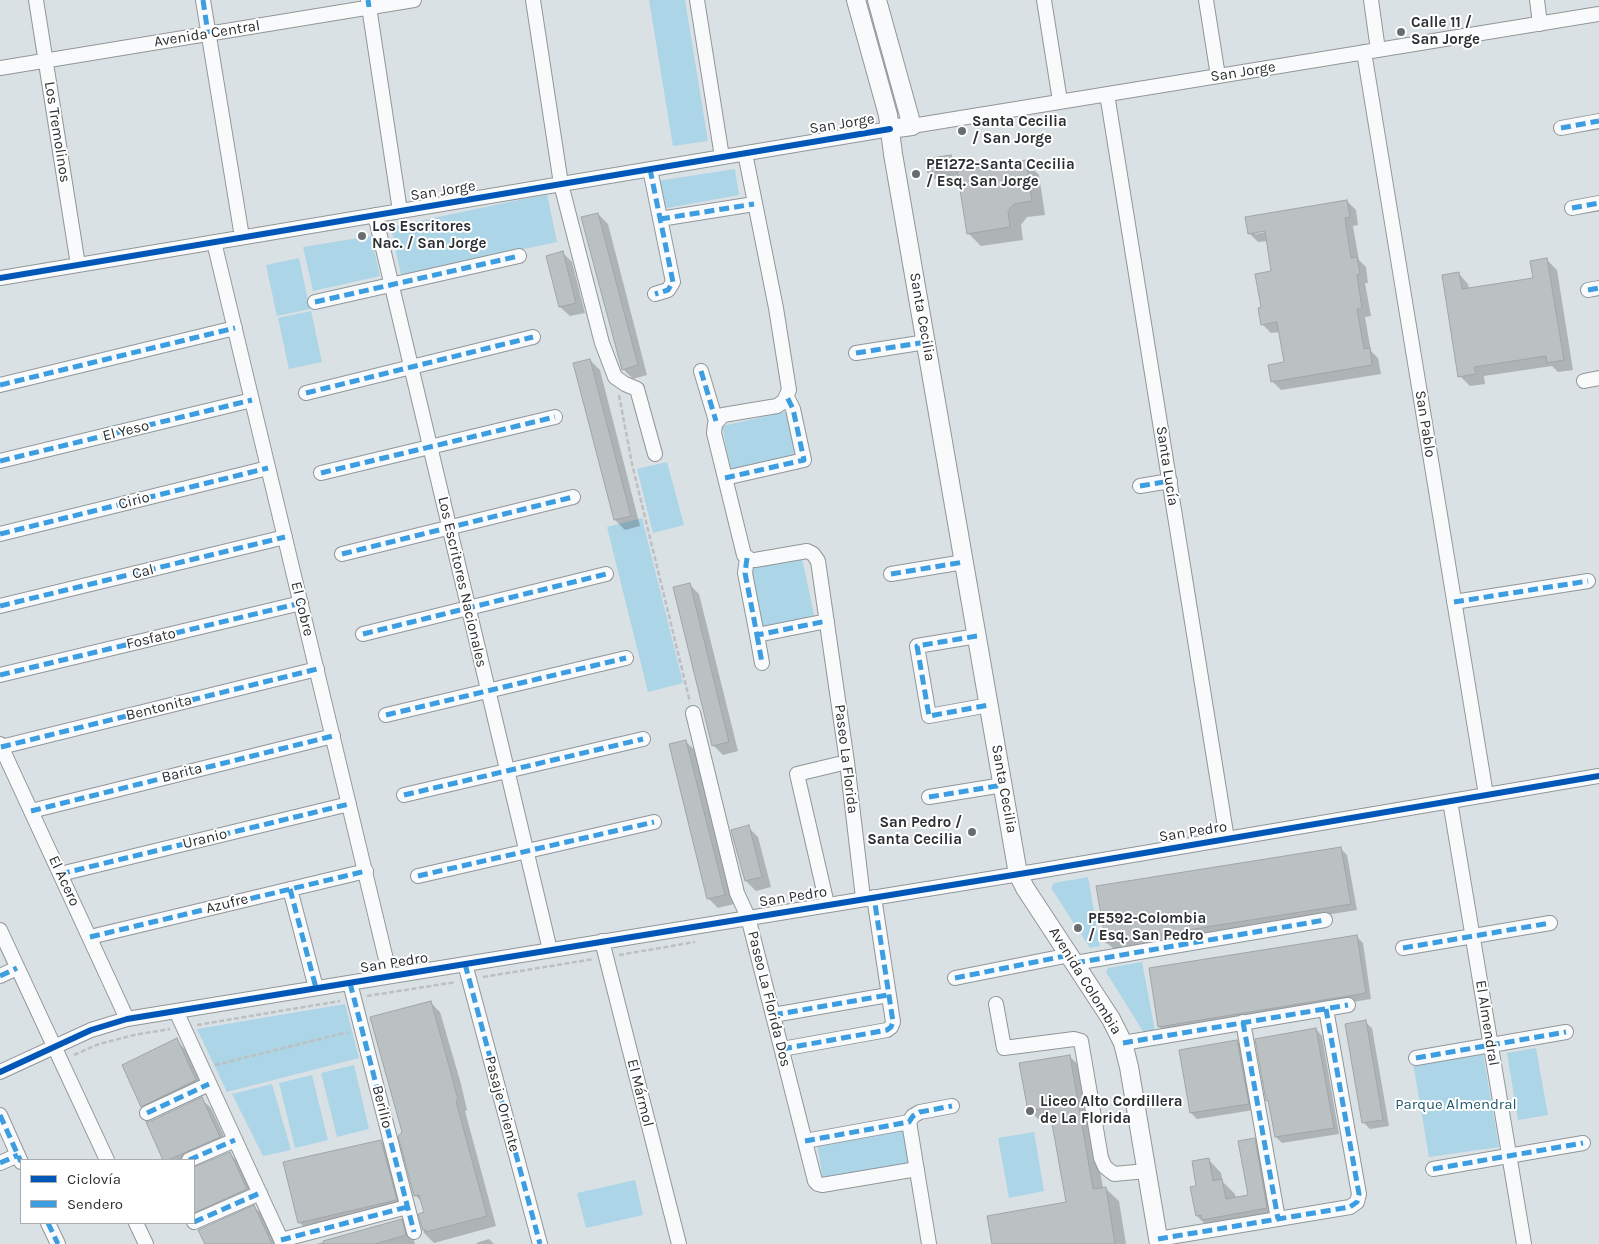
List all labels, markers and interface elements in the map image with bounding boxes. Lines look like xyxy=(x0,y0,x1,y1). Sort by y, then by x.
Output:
place label: Calle 11 / San Jorge xyxy=(1411,14,1480,49)
street label: Avenida Central xyxy=(153,17,261,51)
marker: Calle 11 / San Jorge xyxy=(1395,26,1407,38)
street label: San Jorge xyxy=(1209,58,1277,86)
street label: Los Tremolinos xyxy=(40,80,74,184)
street label: San Jorge xyxy=(808,110,876,138)
place label: Santa Cecilia / San Jorge xyxy=(972,113,1067,148)
marker: Santa Cecilia / San Jorge xyxy=(956,125,968,137)
place label: PE1272-Santa Cecilia / Esq. San Jorge xyxy=(926,156,1075,191)
marker: PE1272-Santa Cecilia / Esq. San Jorge xyxy=(910,168,922,180)
street label: San Jorge xyxy=(409,177,477,205)
place label: Los Escritores Nac. / San Jorge xyxy=(372,218,486,253)
marker: Los Escritores Nac. / San Jorge xyxy=(356,230,368,242)
street label: Santa Cecilia xyxy=(905,271,939,363)
street label: San Pablo xyxy=(1411,389,1439,459)
street label: El Yeso xyxy=(101,417,151,445)
street label: Santa Lucía xyxy=(1152,425,1182,507)
street label: Cirio xyxy=(116,488,152,514)
street label: Los Escritores Nacionales xyxy=(434,495,490,669)
street label: Cal xyxy=(130,561,156,583)
street label: El Cobre xyxy=(287,580,317,638)
street label: Fosfato xyxy=(124,625,178,653)
street label: Bentonita xyxy=(124,691,194,725)
street label: Paseo La Florida xyxy=(830,703,862,815)
street label: Santa Cecilia xyxy=(987,743,1021,835)
street label: Barita xyxy=(160,759,204,787)
place label: San Pedro / Santa Cecilia xyxy=(867,814,962,849)
street label: San Pedro xyxy=(1158,818,1228,846)
street label: Uranio xyxy=(181,825,229,853)
marker: San Pedro / Santa Cecilia xyxy=(966,826,978,838)
street label: El Acero xyxy=(44,853,84,909)
street label: San Pedro xyxy=(758,883,828,911)
street label: Azufre xyxy=(204,890,250,918)
place label: PE592-Colombia / Esq. San Pedro xyxy=(1088,910,1206,945)
marker: PE592-Colombia / Esq. San Pedro xyxy=(1072,922,1084,934)
street label: Avenida Colombia xyxy=(1045,924,1125,1038)
street label: Paseo La Florida Dos xyxy=(743,929,795,1069)
street label: San Pedro xyxy=(359,949,429,977)
street label: El Almendral xyxy=(1471,979,1503,1067)
street label: Pasaje Oriente xyxy=(481,1054,523,1154)
street label: El Mármol xyxy=(623,1057,657,1129)
street label: Berilio xyxy=(368,1084,396,1130)
place label: Liceo Alto Cordillera de La Florida xyxy=(1040,1093,1182,1128)
park label: Parque Almendral xyxy=(1395,1096,1517,1114)
marker: Liceo Alto Cordillera de La Florida xyxy=(1024,1105,1036,1117)
legend xyxy=(20,1159,195,1224)
text: Ciclovía xyxy=(67,1170,121,1188)
text: Sendero xyxy=(67,1195,123,1213)

